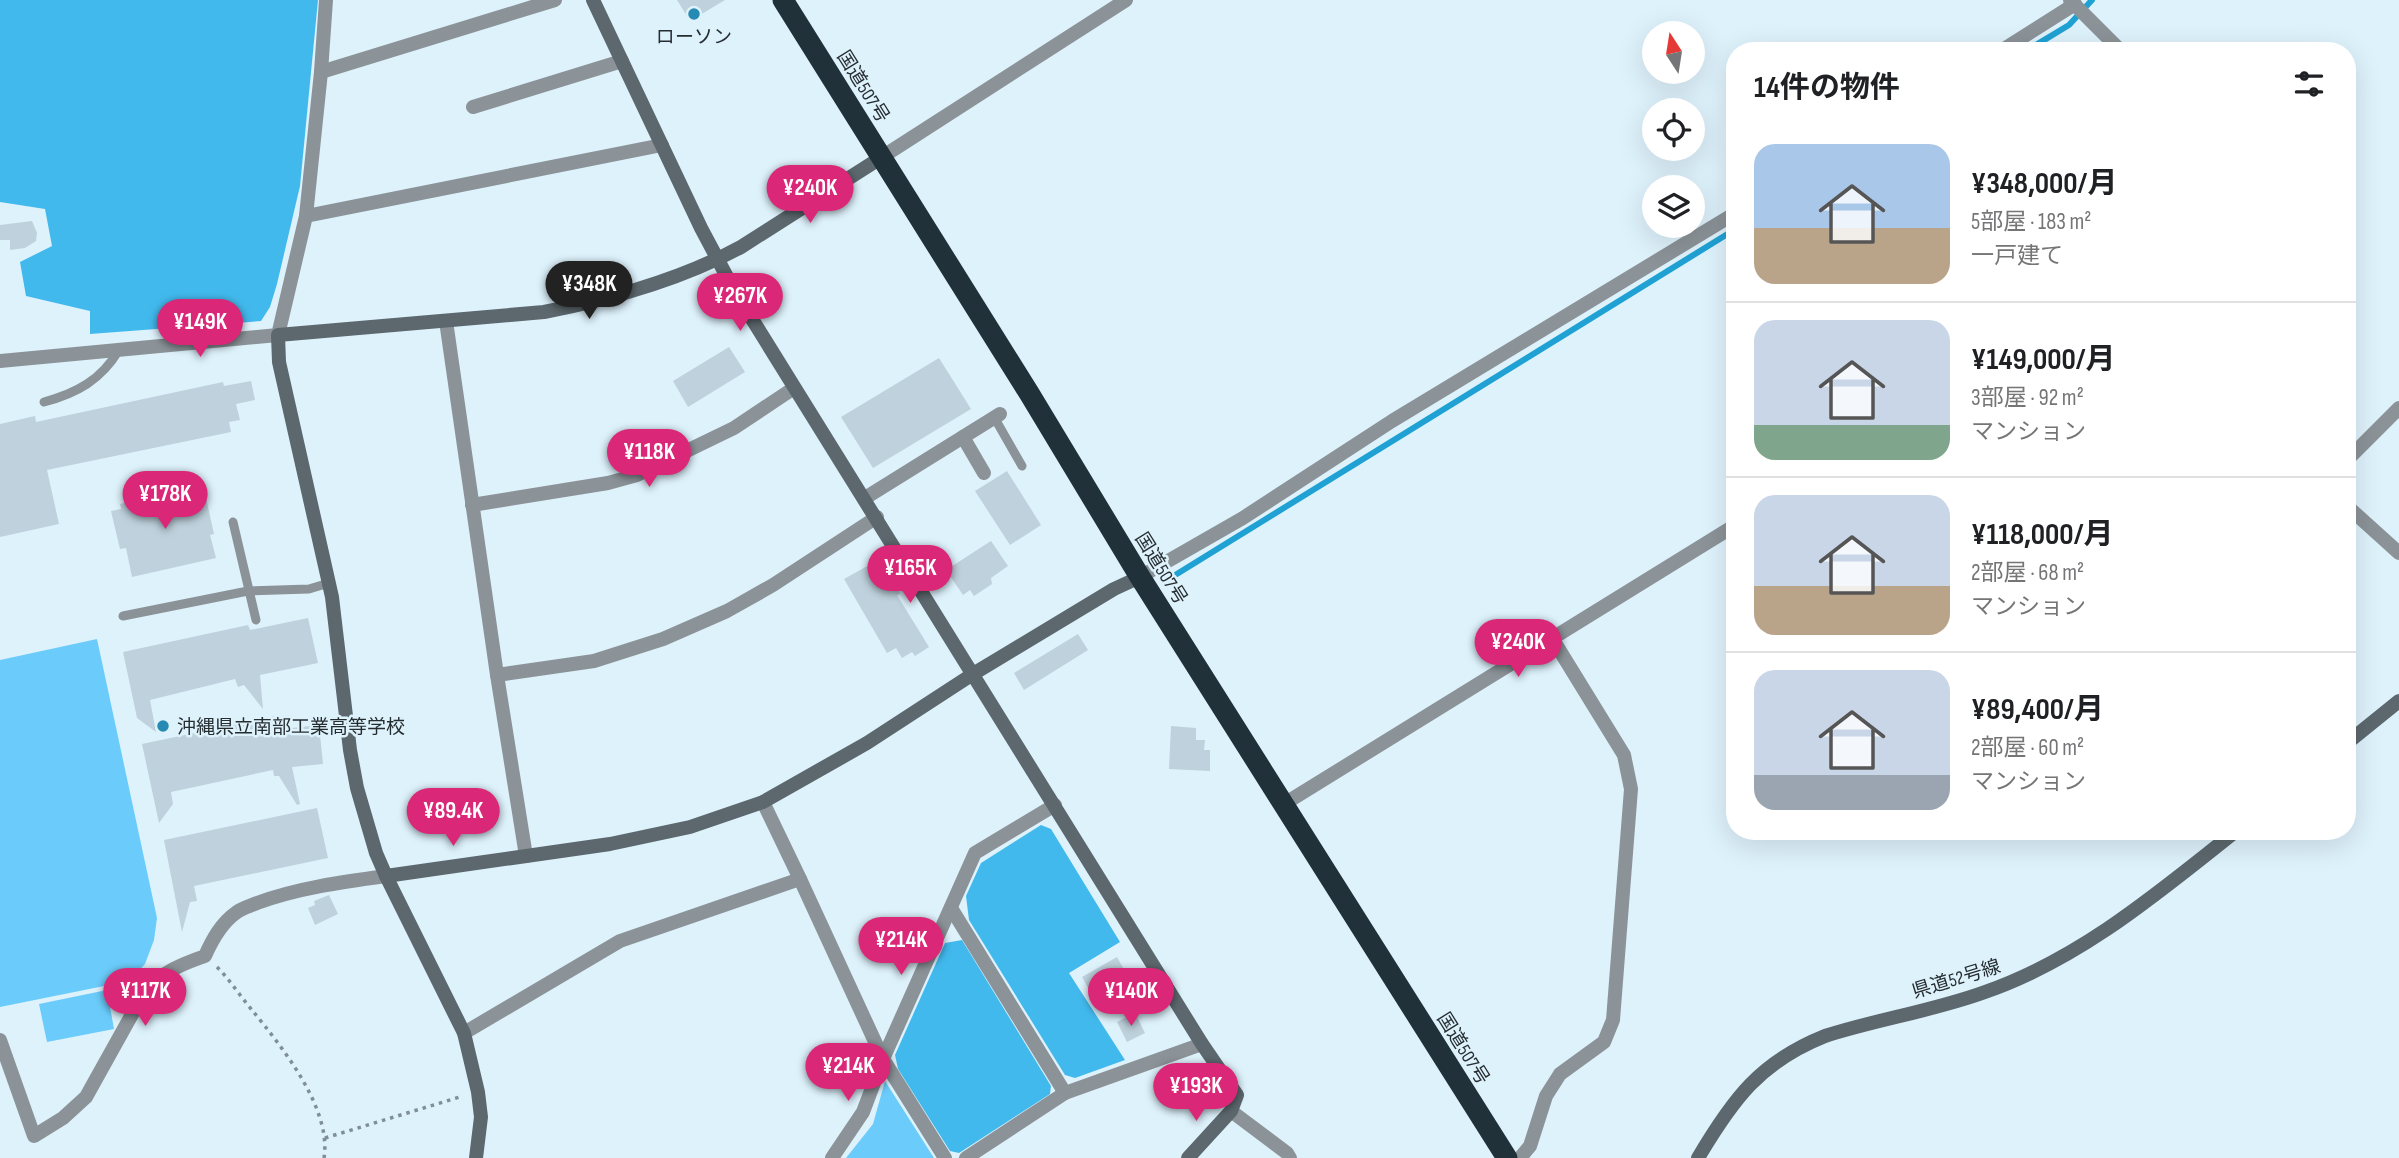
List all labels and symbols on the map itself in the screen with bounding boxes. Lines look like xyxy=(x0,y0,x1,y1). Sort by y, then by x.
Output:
marker: ローソン xyxy=(686,6,702,22)
north arrow xyxy=(1642,21,1704,84)
place label: ローソン xyxy=(656,26,732,49)
street label: 国道507号 xyxy=(832,47,894,127)
pin: ¥240K xyxy=(761,166,859,225)
pin: ¥348K xyxy=(540,262,638,321)
pin: ¥267K xyxy=(691,274,789,333)
pin: ¥149K xyxy=(151,300,249,359)
pin: ¥118K xyxy=(600,430,698,489)
pin: ¥178K xyxy=(116,472,214,531)
street label: 国道507号 xyxy=(1130,529,1192,609)
pin: ¥165K xyxy=(861,546,959,605)
pin: ¥240K xyxy=(1469,620,1567,679)
place label: 沖縄県立南部工業高等学校 xyxy=(177,716,405,739)
marker: 沖縄県立南部工業高等学校 xyxy=(155,718,171,734)
pin: ¥89.4K xyxy=(396,788,510,848)
pin: ¥214K xyxy=(852,918,950,977)
street label: 県道52号線 xyxy=(1909,955,2004,1004)
pin: ¥117K xyxy=(96,968,194,1028)
pin: ¥140K xyxy=(1082,968,1180,1028)
street label: 国道507号 xyxy=(1432,1009,1494,1089)
pin: ¥214K xyxy=(799,1044,897,1103)
pin: ¥193K xyxy=(1147,1064,1245,1123)

